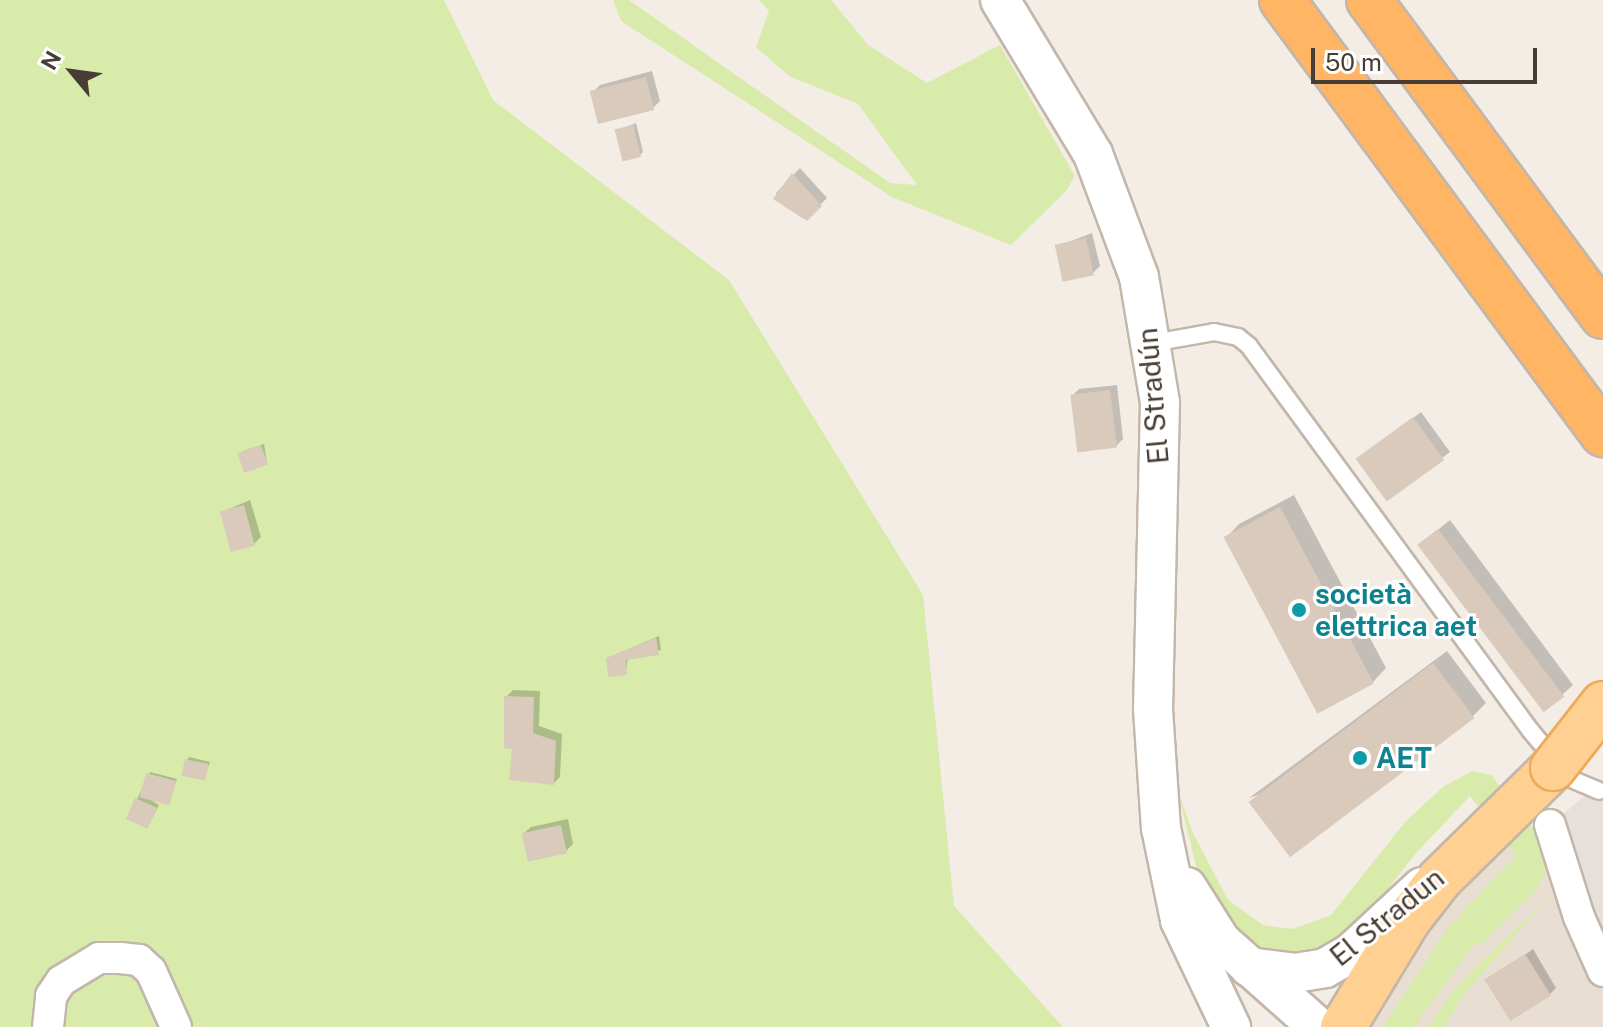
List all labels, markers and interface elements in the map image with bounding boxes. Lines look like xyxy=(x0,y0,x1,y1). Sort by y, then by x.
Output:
north arrow xyxy=(32,32,112,112)
scale bar xyxy=(1315,32,1541,82)
text: N xyxy=(35,47,67,74)
text: 50 m xyxy=(1325,48,1382,76)
street label: El Stradún xyxy=(1130,326,1176,466)
place label: società elettrica aet xyxy=(1315,577,1477,643)
marker: società elettrica aet xyxy=(1290,601,1308,619)
place label: AET xyxy=(1376,741,1432,775)
marker: AET xyxy=(1351,749,1369,767)
street label: El Stradun xyxy=(1323,861,1451,973)

